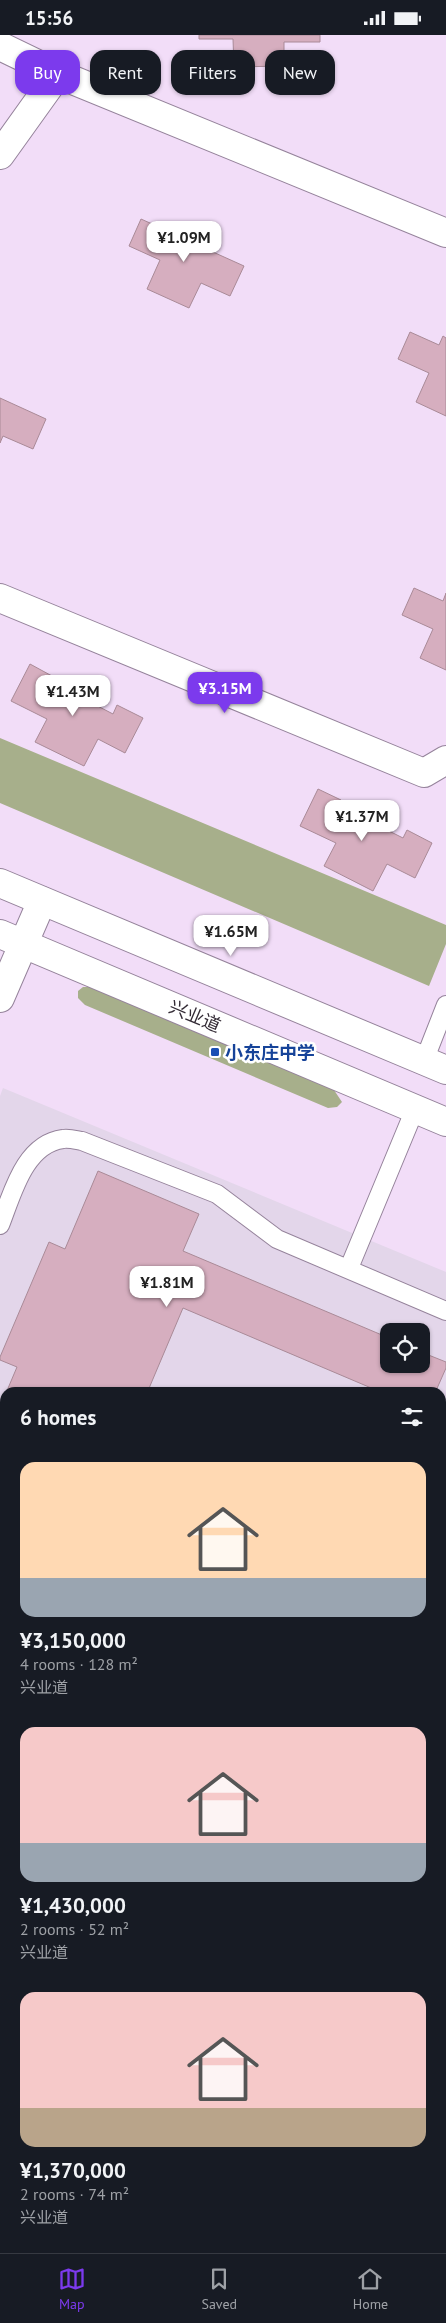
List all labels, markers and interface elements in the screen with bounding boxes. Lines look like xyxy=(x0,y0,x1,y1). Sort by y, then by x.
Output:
text: 15:56 xyxy=(25,6,73,30)
chip: Buy xyxy=(15,50,80,95)
chip: Rent xyxy=(90,50,161,95)
chip: Filters xyxy=(171,50,255,95)
chip: New xyxy=(265,50,335,95)
pin: ¥1.09M xyxy=(143,221,225,263)
text: ¥1.09M xyxy=(157,227,211,247)
pin: ¥3.15M xyxy=(184,671,266,714)
pin: ¥1.43M xyxy=(32,675,114,717)
text: ¥3.15M xyxy=(198,678,252,698)
text: ¥1.43M xyxy=(46,681,100,701)
pin: ¥1.37M xyxy=(321,799,403,842)
text: ¥1.37M xyxy=(335,806,389,826)
pin: ¥1.65M xyxy=(190,915,272,957)
text: ¥1.65M xyxy=(204,921,258,941)
street label: 兴业道 xyxy=(166,995,224,1037)
place label: 小东庄中学 xyxy=(225,1041,315,1064)
marker: 小东庄中学 xyxy=(209,1046,221,1058)
pin: ¥1.81M xyxy=(126,1265,208,1308)
text: ¥1.81M xyxy=(140,1272,194,1292)
map controls xyxy=(380,1323,430,1373)
button: locate xyxy=(380,1323,430,1373)
icon: filters xyxy=(398,1403,426,1431)
text: 6 homes xyxy=(20,1404,96,1431)
icon: home xyxy=(178,1494,268,1584)
text: ¥3,150,000 xyxy=(20,1627,126,1654)
text: 4 rooms · 128 m² xyxy=(20,1654,138,1674)
text: 兴业道 xyxy=(20,1677,68,1697)
icon: home xyxy=(178,1759,268,1849)
text: ¥1,430,000 xyxy=(20,1892,126,1919)
text: 2 rooms · 52 m² xyxy=(20,1919,129,1939)
text: 兴业道 xyxy=(20,1942,68,1962)
icon: home xyxy=(178,2024,268,2114)
text: ¥1,370,000 xyxy=(20,2157,126,2184)
text: 2 rooms · 74 m² xyxy=(20,2184,129,2204)
text: 兴业道 xyxy=(20,2207,68,2227)
tab: Map xyxy=(58,2265,86,2313)
tab: Saved xyxy=(201,2265,237,2313)
tab: Home xyxy=(353,2265,388,2313)

